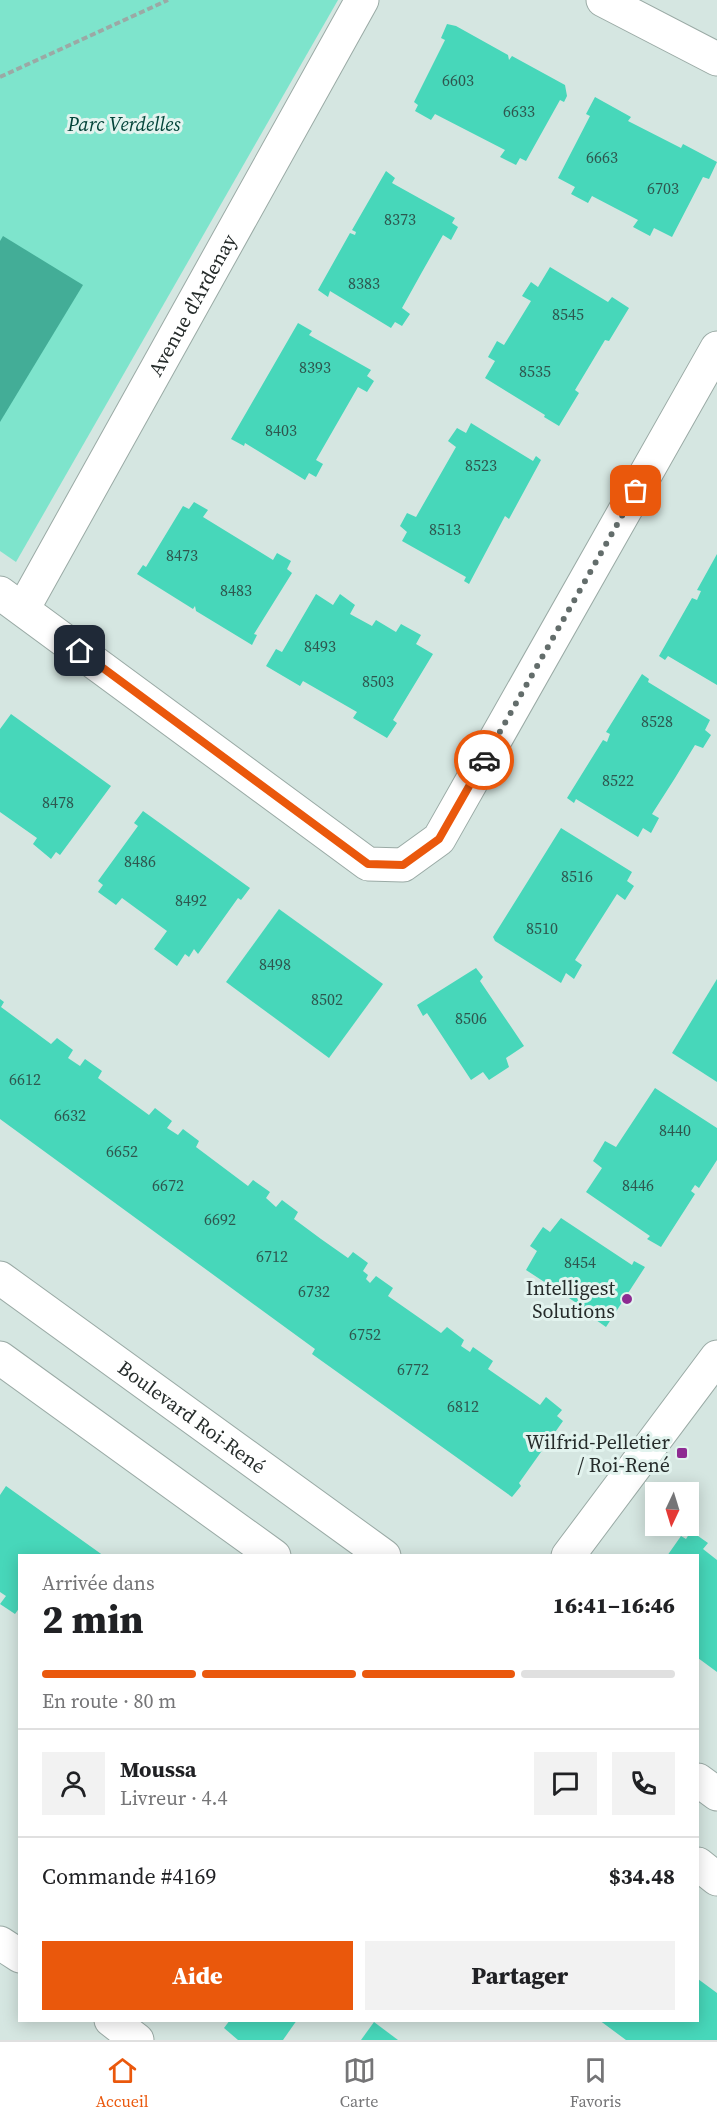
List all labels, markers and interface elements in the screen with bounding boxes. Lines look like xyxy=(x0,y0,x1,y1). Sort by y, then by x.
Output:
house number: 6603 xyxy=(442,69,474,91)
house number: 6633 xyxy=(503,100,535,122)
park label: Parc Verdelles xyxy=(66,110,181,138)
house number: 6663 xyxy=(586,146,618,168)
house number: 6703 xyxy=(647,177,679,199)
house number: 8373 xyxy=(384,208,416,230)
street label: Avenue d'Ardenay xyxy=(141,228,243,381)
house number: 8383 xyxy=(348,272,380,294)
house number: 8545 xyxy=(552,303,584,325)
house number: 8393 xyxy=(299,356,331,378)
house number: 8535 xyxy=(519,360,551,382)
house number: 8403 xyxy=(265,419,297,441)
house number: 8523 xyxy=(465,454,497,476)
pin xyxy=(610,465,661,516)
icon: bag xyxy=(619,474,652,507)
house number: 8513 xyxy=(429,518,461,540)
house number: 8473 xyxy=(166,544,198,566)
house number: 8483 xyxy=(220,579,252,601)
pin xyxy=(54,625,105,676)
icon: home xyxy=(63,634,96,667)
house number: 8493 xyxy=(304,635,336,657)
house number: 8503 xyxy=(362,670,394,692)
house number: 8528 xyxy=(641,710,673,732)
courier xyxy=(454,730,514,790)
icon: car xyxy=(468,744,501,777)
house number: 8522 xyxy=(602,769,634,791)
house number: 8478 xyxy=(42,791,74,813)
house number: 8486 xyxy=(124,850,156,872)
house number: 8516 xyxy=(561,865,593,887)
house number: 8492 xyxy=(175,889,207,911)
house number: 8510 xyxy=(526,917,558,939)
house number: 8498 xyxy=(259,953,291,975)
house number: 8502 xyxy=(311,988,343,1010)
house number: 8506 xyxy=(455,1007,487,1029)
house number: 6612 xyxy=(9,1068,41,1090)
house number: 6632 xyxy=(54,1104,86,1126)
house number: 8440 xyxy=(659,1119,691,1141)
house number: 6652 xyxy=(106,1140,138,1162)
house number: 6672 xyxy=(152,1174,184,1196)
house number: 8446 xyxy=(622,1174,654,1196)
house number: 6692 xyxy=(204,1208,236,1230)
house number: 6712 xyxy=(256,1245,288,1267)
house number: 8454 xyxy=(564,1251,596,1273)
place label: Intelligest Solutions xyxy=(526,1274,615,1325)
house number: 6732 xyxy=(298,1280,330,1302)
marker: Intelligest Solutions xyxy=(620,1292,634,1306)
house number: 6752 xyxy=(349,1323,381,1345)
street label: Boulevard Roi-René xyxy=(112,1354,272,1480)
house number: 6772 xyxy=(397,1358,429,1380)
house number: 6812 xyxy=(447,1395,479,1417)
place label: Wilfrid-Pelletier / Roi-René xyxy=(526,1428,671,1479)
marker: Wilfrid-Pelletier / Roi-René xyxy=(675,1446,689,1460)
north arrow xyxy=(645,1482,699,1536)
map controls xyxy=(645,1482,699,1536)
text: Arrivée dans xyxy=(42,1569,155,1597)
text: 16:41–16:46 xyxy=(553,1590,675,1620)
text: 2 min xyxy=(42,1593,144,1646)
text: En route · 80 m xyxy=(42,1687,176,1715)
button: person xyxy=(42,1752,105,1815)
button: chat xyxy=(534,1752,597,1815)
button: phone xyxy=(612,1752,675,1815)
text: Moussa xyxy=(120,1754,196,1784)
text: Livreur · 4.4 xyxy=(120,1784,228,1812)
text: Commande #4169 xyxy=(42,1861,216,1891)
text: $34.48 xyxy=(609,1861,675,1891)
button: Aide xyxy=(42,1941,353,2010)
button: Partager xyxy=(365,1941,675,2010)
tab: Accueil xyxy=(96,2054,148,2112)
tab: Carte xyxy=(340,2054,378,2112)
tab: Favoris xyxy=(570,2054,621,2112)

